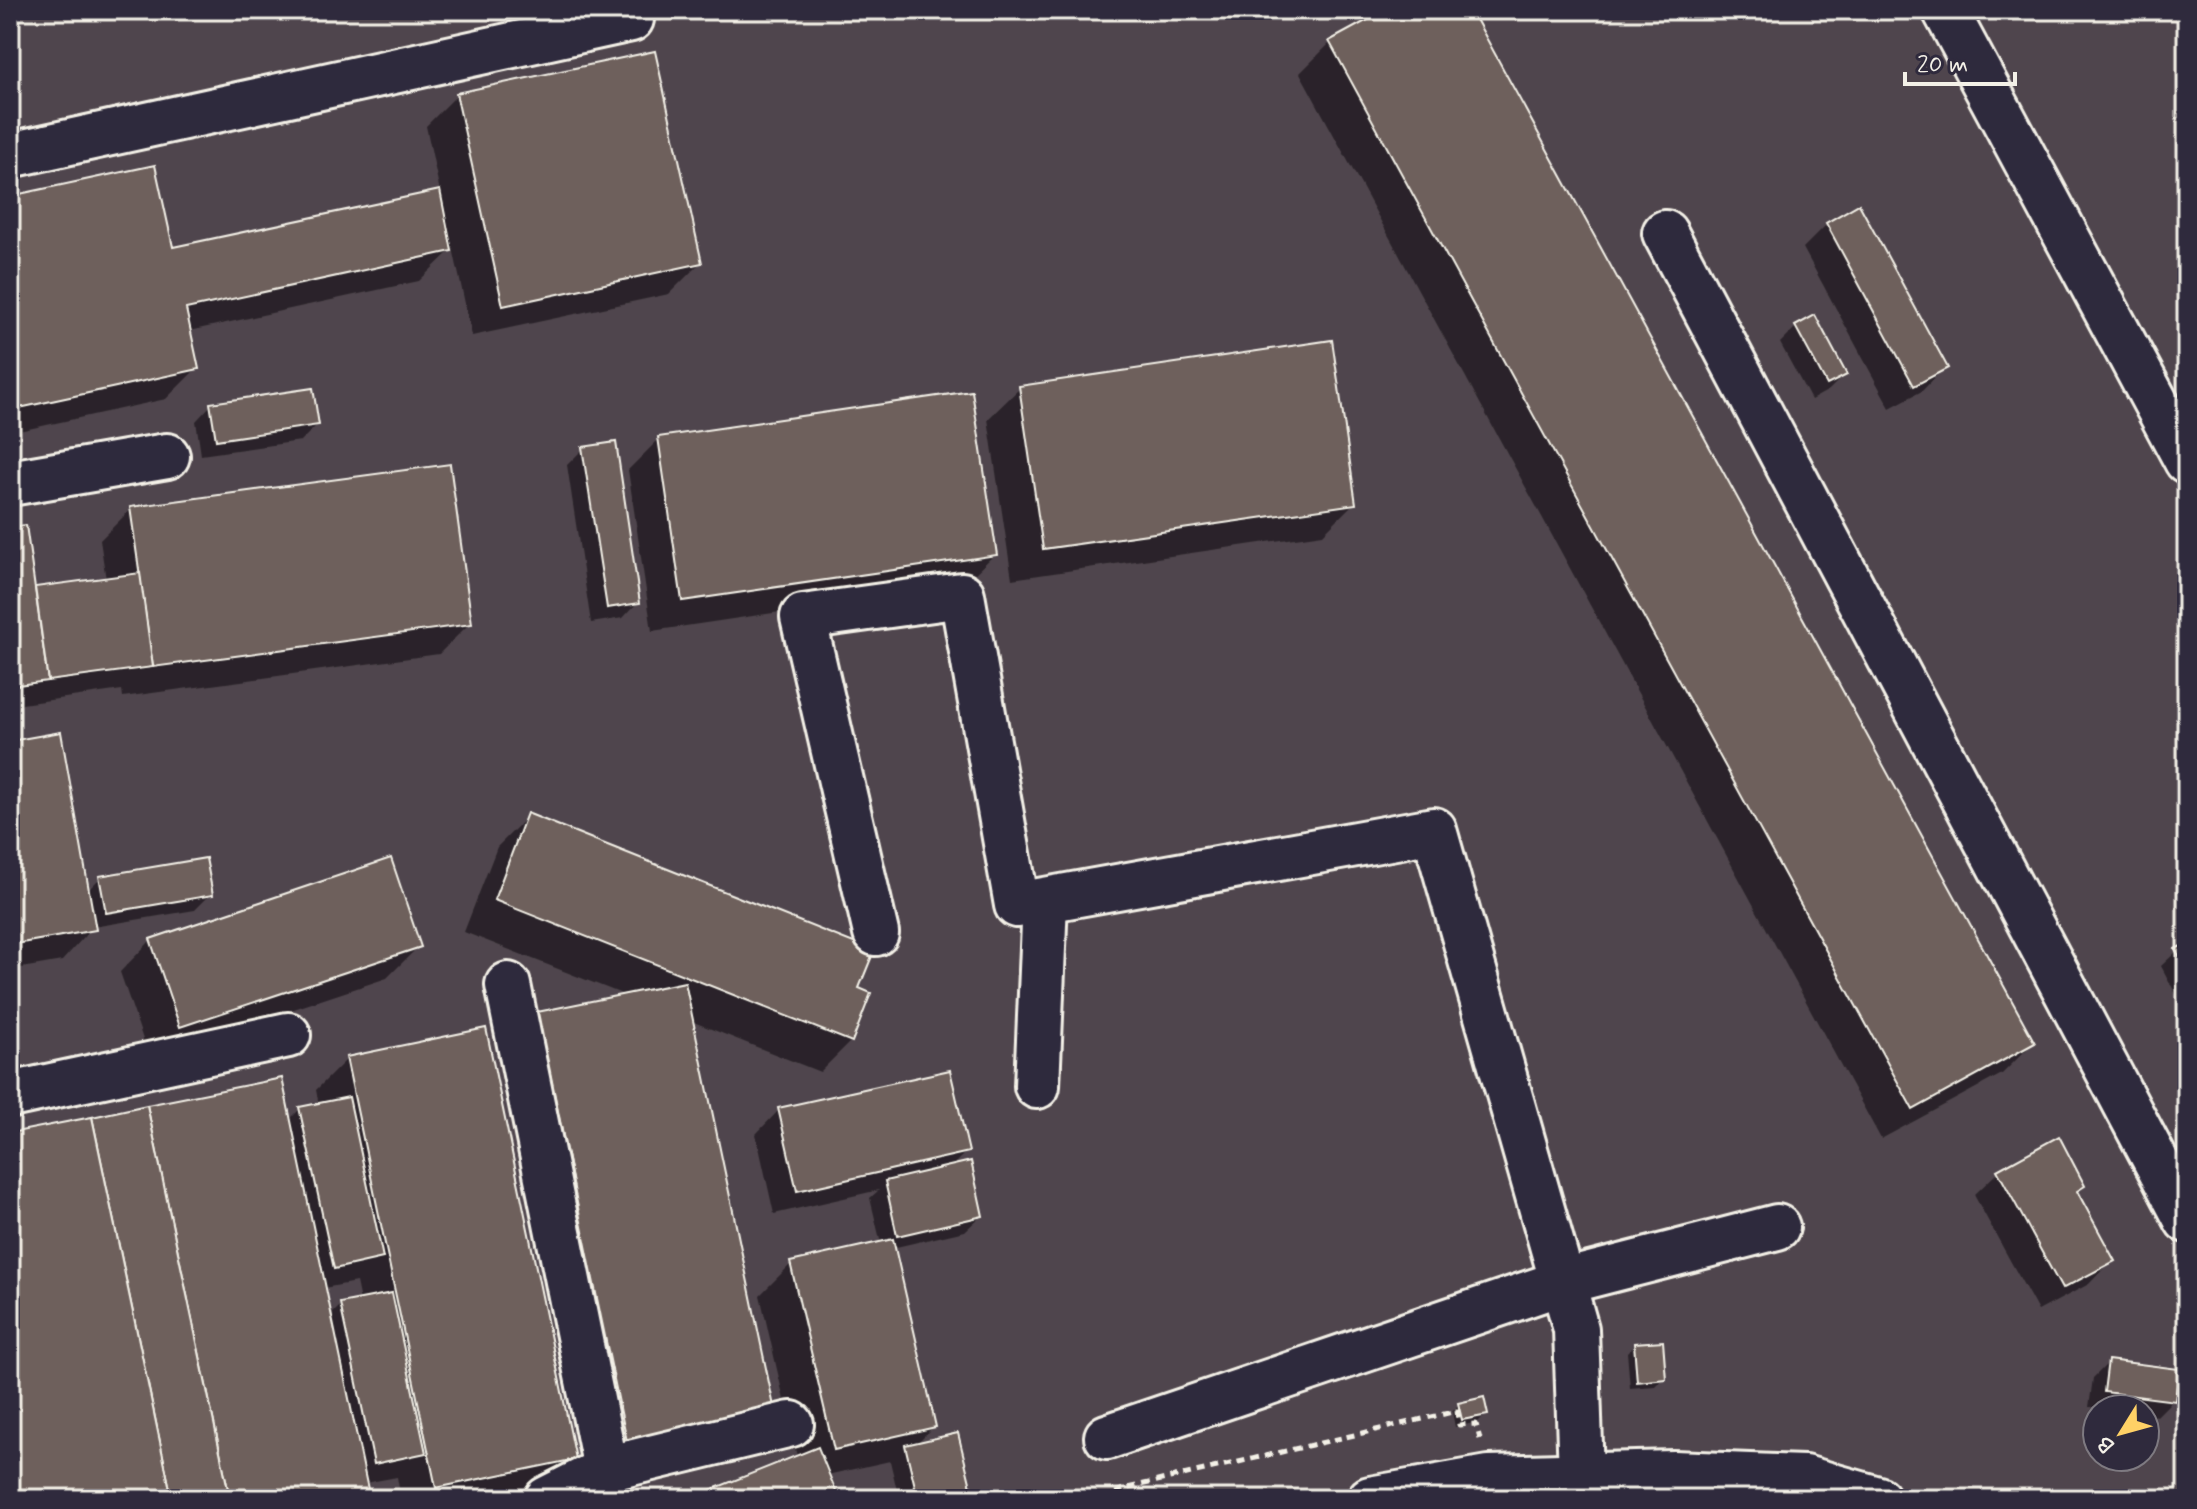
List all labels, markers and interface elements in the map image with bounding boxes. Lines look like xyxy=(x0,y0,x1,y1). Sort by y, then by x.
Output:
scale bar xyxy=(1905,36,2015,86)
text: 20 m xyxy=(1917,50,1968,81)
north arrow xyxy=(2081,1393,2161,1473)
text: B xyxy=(2091,1430,2122,1458)

